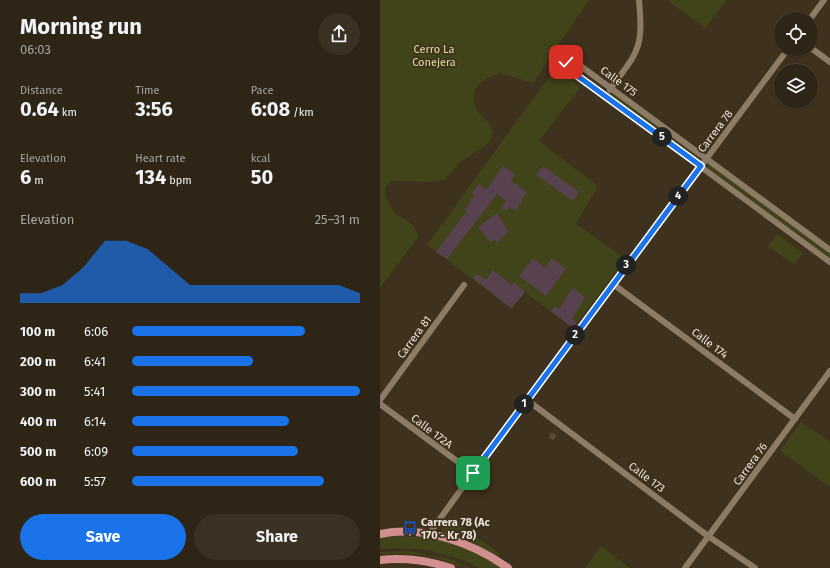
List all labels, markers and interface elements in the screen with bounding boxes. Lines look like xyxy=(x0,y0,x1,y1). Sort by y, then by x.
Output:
map controls xyxy=(774,12,818,108)
button: locate xyxy=(774,12,818,56)
text: Morning run xyxy=(20,13,142,40)
button: share xyxy=(318,13,360,55)
text: 06:03 xyxy=(20,42,51,57)
park label: Cerro La Conejera xyxy=(412,43,456,69)
pin xyxy=(549,45,583,79)
icon: check xyxy=(555,51,577,73)
street label: Calle 175 xyxy=(598,64,640,99)
button: layers xyxy=(774,64,818,108)
text: Distance xyxy=(20,84,63,97)
text: Time xyxy=(135,84,160,97)
text: Pace xyxy=(251,84,273,97)
text: 0.64 xyxy=(20,97,59,121)
text: 3:56 xyxy=(135,97,173,121)
text: 6:08 xyxy=(251,97,290,121)
text: km xyxy=(59,106,77,119)
text: /km xyxy=(290,106,314,119)
street label: Carrera 78 xyxy=(695,108,736,155)
pin: 5 xyxy=(652,127,672,147)
text: 5 xyxy=(659,130,665,143)
text: Elevation xyxy=(20,152,66,165)
text: Heart rate xyxy=(135,152,185,165)
text: kcal xyxy=(251,152,270,165)
text: 6 xyxy=(20,165,31,189)
text: 134 xyxy=(135,165,166,189)
text: 50 xyxy=(251,165,273,189)
text: m xyxy=(31,174,44,187)
text: bpm xyxy=(166,174,192,187)
pin: 4 xyxy=(668,186,688,206)
text: 4 xyxy=(675,189,681,202)
text: Elevation xyxy=(20,212,74,227)
text: 25–31 m xyxy=(315,212,360,227)
pin: 3 xyxy=(616,255,636,275)
text: 3 xyxy=(623,258,629,271)
street label: Carrera 81 xyxy=(395,313,434,361)
text: 100 m xyxy=(20,324,55,339)
text: 6:06 xyxy=(84,324,108,339)
pin: 2 xyxy=(565,325,585,345)
street label: Calle 174 xyxy=(689,325,731,361)
text: 2 xyxy=(572,328,578,341)
text: 200 m xyxy=(20,354,56,369)
text: 6:41 xyxy=(84,354,106,369)
text: 300 m xyxy=(20,384,56,399)
text: 5:41 xyxy=(84,384,105,399)
pin: 1 xyxy=(514,394,534,414)
text: 1 xyxy=(521,397,527,410)
street label: Calle 172A xyxy=(408,412,456,452)
text: 400 m xyxy=(20,414,57,429)
text: 6:14 xyxy=(84,414,106,429)
street label: Carrera 76 xyxy=(731,440,770,488)
text: 500 m xyxy=(20,444,56,459)
text: 6:09 xyxy=(84,444,108,459)
pin xyxy=(456,456,490,490)
street label: Calle 173 xyxy=(626,459,667,495)
icon: arrive xyxy=(462,462,484,484)
text: 600 m xyxy=(20,474,57,489)
text: 5:57 xyxy=(84,474,106,489)
button: Save xyxy=(20,514,186,560)
button: Share xyxy=(194,514,360,560)
place label: Carrera 78 (Ac 170 - Kr 78) xyxy=(421,516,490,542)
bus stop icon: Carrera 78 (Ac 170 - Kr 78) xyxy=(402,520,418,536)

